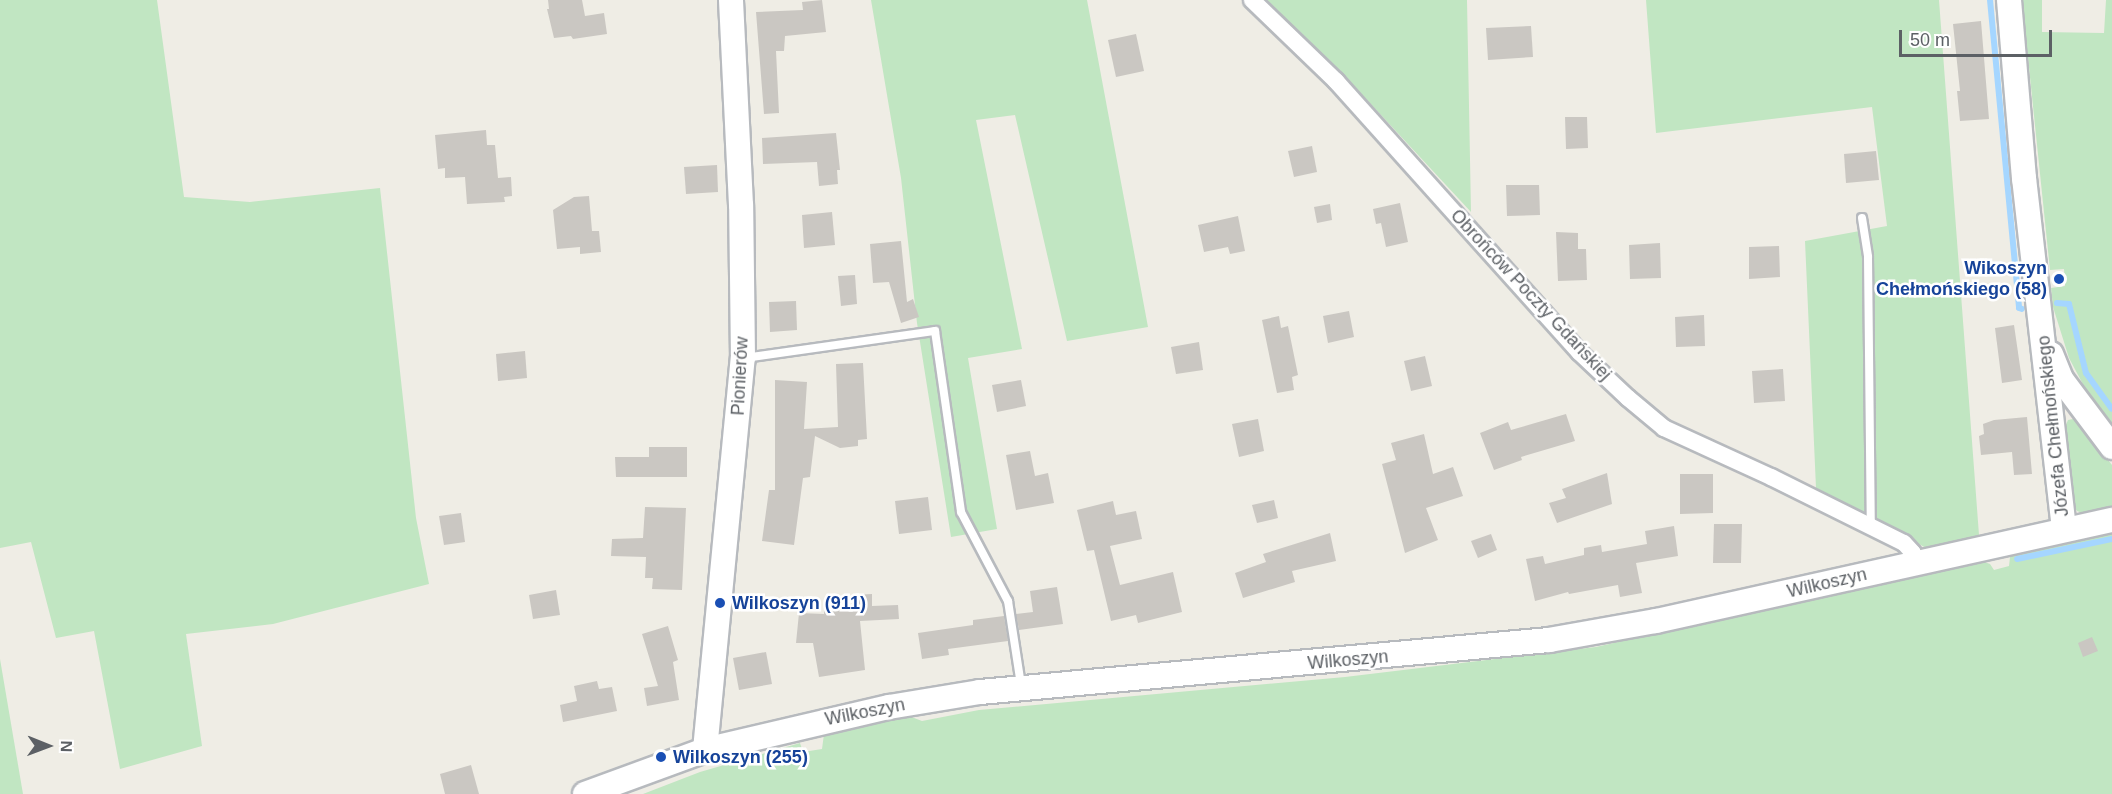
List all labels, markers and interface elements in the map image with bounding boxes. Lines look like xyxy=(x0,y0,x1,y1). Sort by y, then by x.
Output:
scale bar xyxy=(1902,18,2055,56)
text: 50 m xyxy=(1910,30,1950,50)
street label: Obrońców Poczty Gdańskiej xyxy=(1446,205,1616,385)
place label: Wikoszyn Chełmońskiego (58) xyxy=(1876,258,2047,300)
marker: Wikoszyn Chełmońskiego (58) xyxy=(2052,272,2066,286)
street label: Józefa Chełmońskiego xyxy=(2033,334,2073,518)
street label: Pionierów xyxy=(727,336,753,416)
street label: Wilkoszyn xyxy=(1785,563,1869,603)
place label: Wilkoszyn (911) xyxy=(732,592,866,614)
marker: Wilkoszyn (911) xyxy=(713,596,727,610)
street label: Wilkoszyn xyxy=(1307,646,1389,674)
street label: Wilkoszyn xyxy=(823,694,907,730)
north arrow xyxy=(18,716,78,776)
text: N xyxy=(58,740,75,752)
place label: Wilkoszyn (255) xyxy=(673,746,808,768)
marker: Wilkoszyn (255) xyxy=(654,750,668,764)

